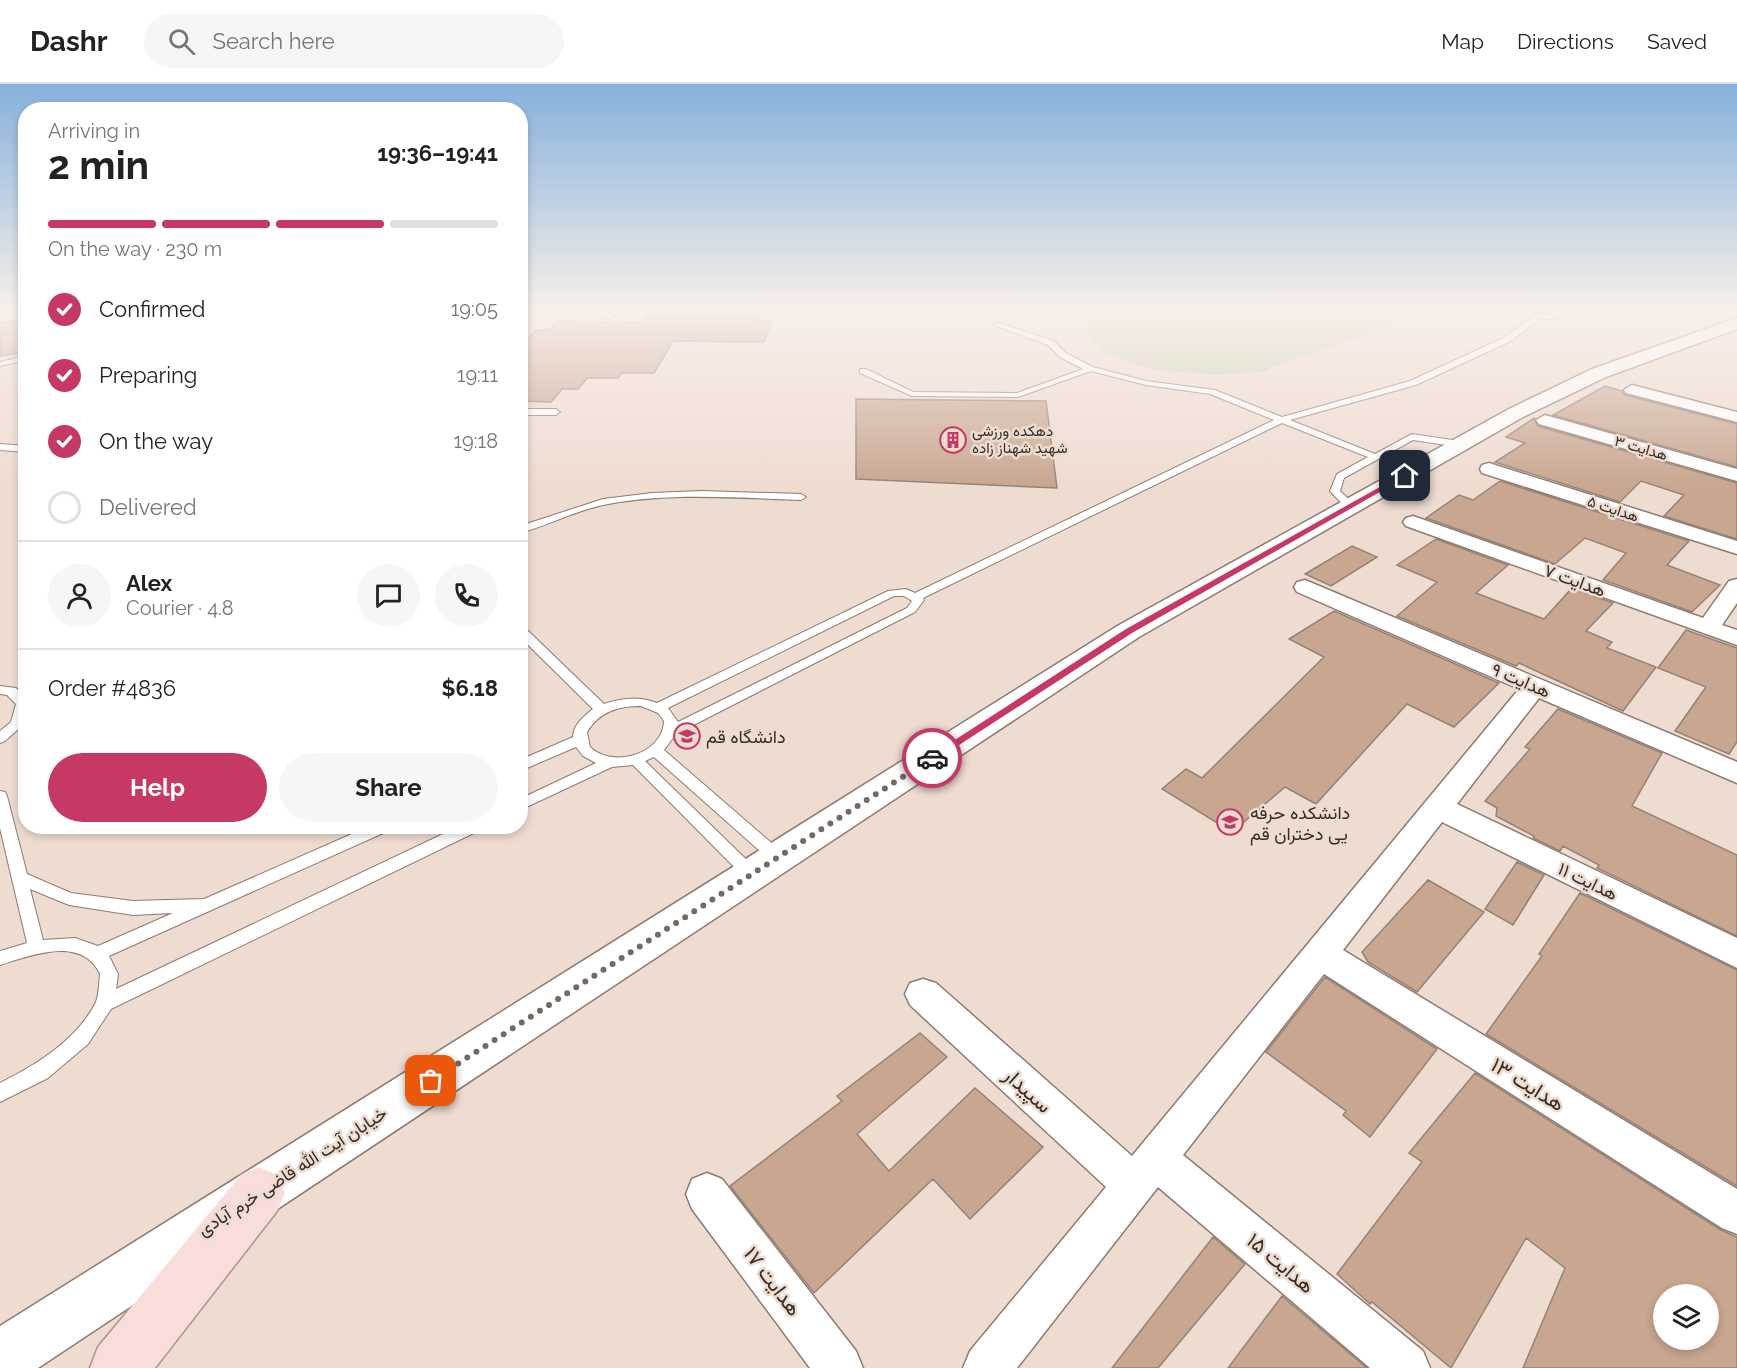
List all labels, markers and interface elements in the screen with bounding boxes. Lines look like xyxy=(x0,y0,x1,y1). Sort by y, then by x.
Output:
search box xyxy=(144,14,564,68)
text: Dashr xyxy=(30,25,108,58)
icon: search xyxy=(165,25,198,58)
text: Search here xyxy=(213,28,335,54)
text: Map xyxy=(1441,29,1484,54)
text: Directions xyxy=(1517,29,1614,54)
text: Saved xyxy=(1647,29,1707,54)
text: Arriving in xyxy=(48,119,140,143)
text: 19:36–19:41 xyxy=(377,140,498,166)
text: 2 min xyxy=(48,142,149,188)
text: On the way · 230 m xyxy=(48,237,222,261)
icon: check xyxy=(48,293,81,326)
text: Confirmed xyxy=(99,296,206,322)
text: 19:05 xyxy=(451,297,498,321)
icon: check xyxy=(48,359,81,392)
text: Preparing xyxy=(99,362,197,388)
text: 19:11 xyxy=(457,363,498,387)
place label: دهکده ورزشی شهید شهناز زاده xyxy=(972,422,1068,457)
icon: check xyxy=(48,425,81,458)
building icon: دهکده ورزشی شهید شهناز زاده xyxy=(938,425,968,455)
text: On the way xyxy=(99,428,213,454)
text: 19:18 xyxy=(454,429,498,453)
street label: هدایت ۳ xyxy=(1612,432,1670,464)
pin xyxy=(1379,450,1430,501)
icon: home xyxy=(1388,459,1421,492)
street label: هدایت ۵ xyxy=(1585,492,1641,526)
text: Delivered xyxy=(99,494,197,520)
street label: هدایت ۷ xyxy=(1541,559,1609,601)
button: person xyxy=(48,564,111,627)
button: chat xyxy=(357,564,420,627)
button: phone xyxy=(435,564,498,627)
text: Alex xyxy=(126,570,172,596)
text: Courier · 4.8 xyxy=(126,596,234,620)
street label: هدایت ۹ xyxy=(1488,658,1554,702)
text: Order #4836 xyxy=(48,675,176,701)
text: $6.18 xyxy=(442,675,498,701)
school or university icon: دانشگاه قم xyxy=(672,721,702,751)
place label: دانشگاه قم xyxy=(706,726,786,749)
courier xyxy=(902,728,962,788)
icon: car xyxy=(916,742,949,775)
button: Help xyxy=(48,753,267,822)
button: Share xyxy=(279,753,498,822)
place label: دانشکده حرفه یی دختران قم xyxy=(1250,802,1350,846)
school or university icon: دانشکده حرفه یی دختران قم xyxy=(1215,807,1245,837)
street label: هدایت ۱۱ xyxy=(1555,858,1621,904)
street label: هدایت ۱۳ xyxy=(1487,1052,1569,1116)
pin xyxy=(405,1055,456,1106)
street label: سپیدار xyxy=(997,1061,1057,1119)
icon: bag xyxy=(414,1064,447,1097)
street label: خیابان آیت الله قاضی خرم آبادی xyxy=(194,1102,392,1242)
street label: هدایت ۱۵ xyxy=(1242,1228,1320,1298)
street label: هدایت ۱۷ xyxy=(739,1241,807,1321)
map controls xyxy=(1653,1284,1719,1350)
button: layers xyxy=(1653,1284,1719,1350)

